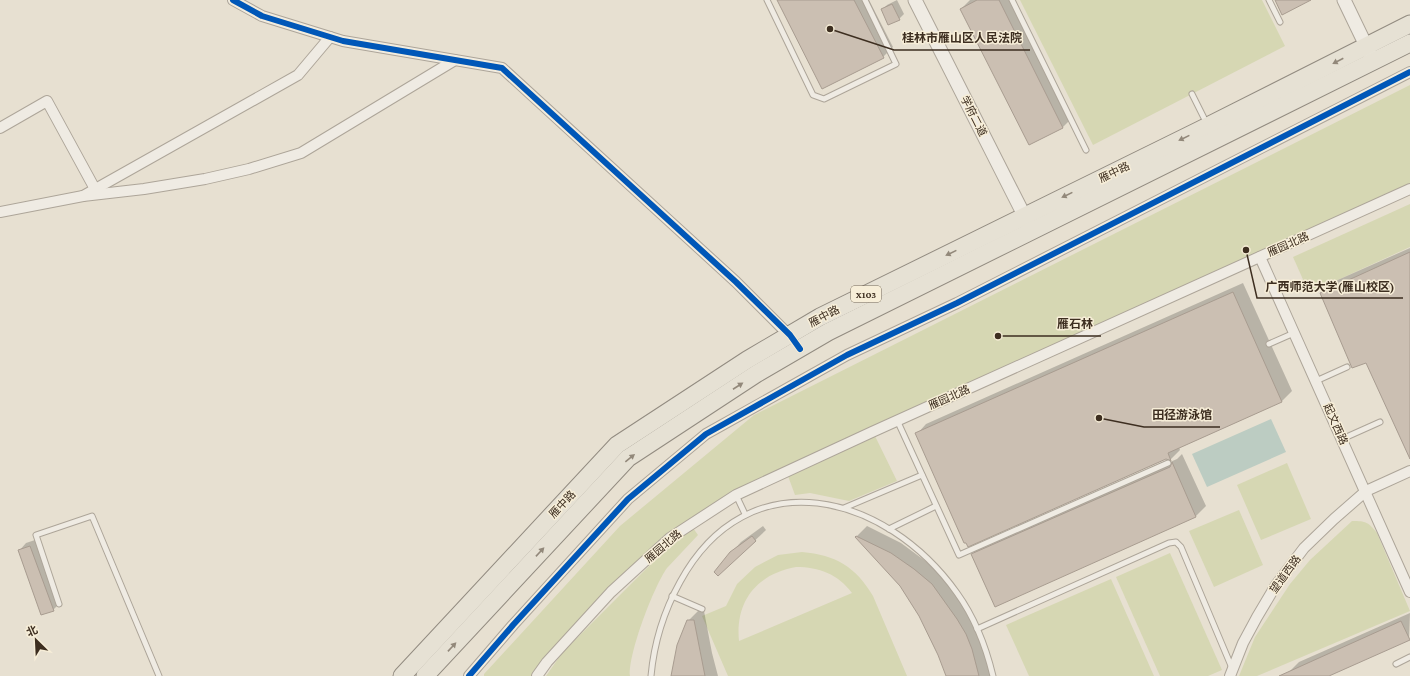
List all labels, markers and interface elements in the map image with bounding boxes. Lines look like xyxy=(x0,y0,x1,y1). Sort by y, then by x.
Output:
callout: 桂林市雁山区人民法院 xyxy=(894,26,1030,50)
text: 桂林市雁山区人民法院 xyxy=(902,31,1022,45)
one-way arrow xyxy=(1332,58,1343,64)
street label: 学府二道 xyxy=(959,94,989,138)
one-way arrow xyxy=(1178,135,1190,141)
street label: 雁中路 xyxy=(1097,159,1131,185)
one-way arrow xyxy=(1061,192,1073,198)
street label: 雁园北路 xyxy=(1265,230,1311,258)
one-way arrow xyxy=(945,249,956,256)
callout: 广西师范大学(雁山校区) xyxy=(1257,274,1403,298)
text: 广西师范大学(雁山校区) xyxy=(1265,280,1395,294)
road number: X103 xyxy=(851,286,881,302)
street label: 雁中路 xyxy=(807,303,841,329)
callout: 雁石林 xyxy=(1049,312,1101,336)
text: 雁石林 xyxy=(1057,317,1093,331)
one-way arrow xyxy=(733,382,743,390)
street label: 雁园北路 xyxy=(926,383,972,411)
street label: 起文西路 xyxy=(1322,401,1350,447)
callout: 田径游泳馆 xyxy=(1144,403,1220,427)
text: 田径游泳馆 xyxy=(1152,408,1212,422)
one-way arrow xyxy=(624,453,635,462)
street label: 雁中路 xyxy=(546,488,578,520)
street label: 雁园北路 xyxy=(642,527,684,565)
one-way arrow xyxy=(536,547,545,557)
street label: 望道西路 xyxy=(1267,553,1303,595)
north arrow xyxy=(16,620,56,660)
text: 北 xyxy=(24,623,39,639)
one-way arrow xyxy=(447,643,456,652)

